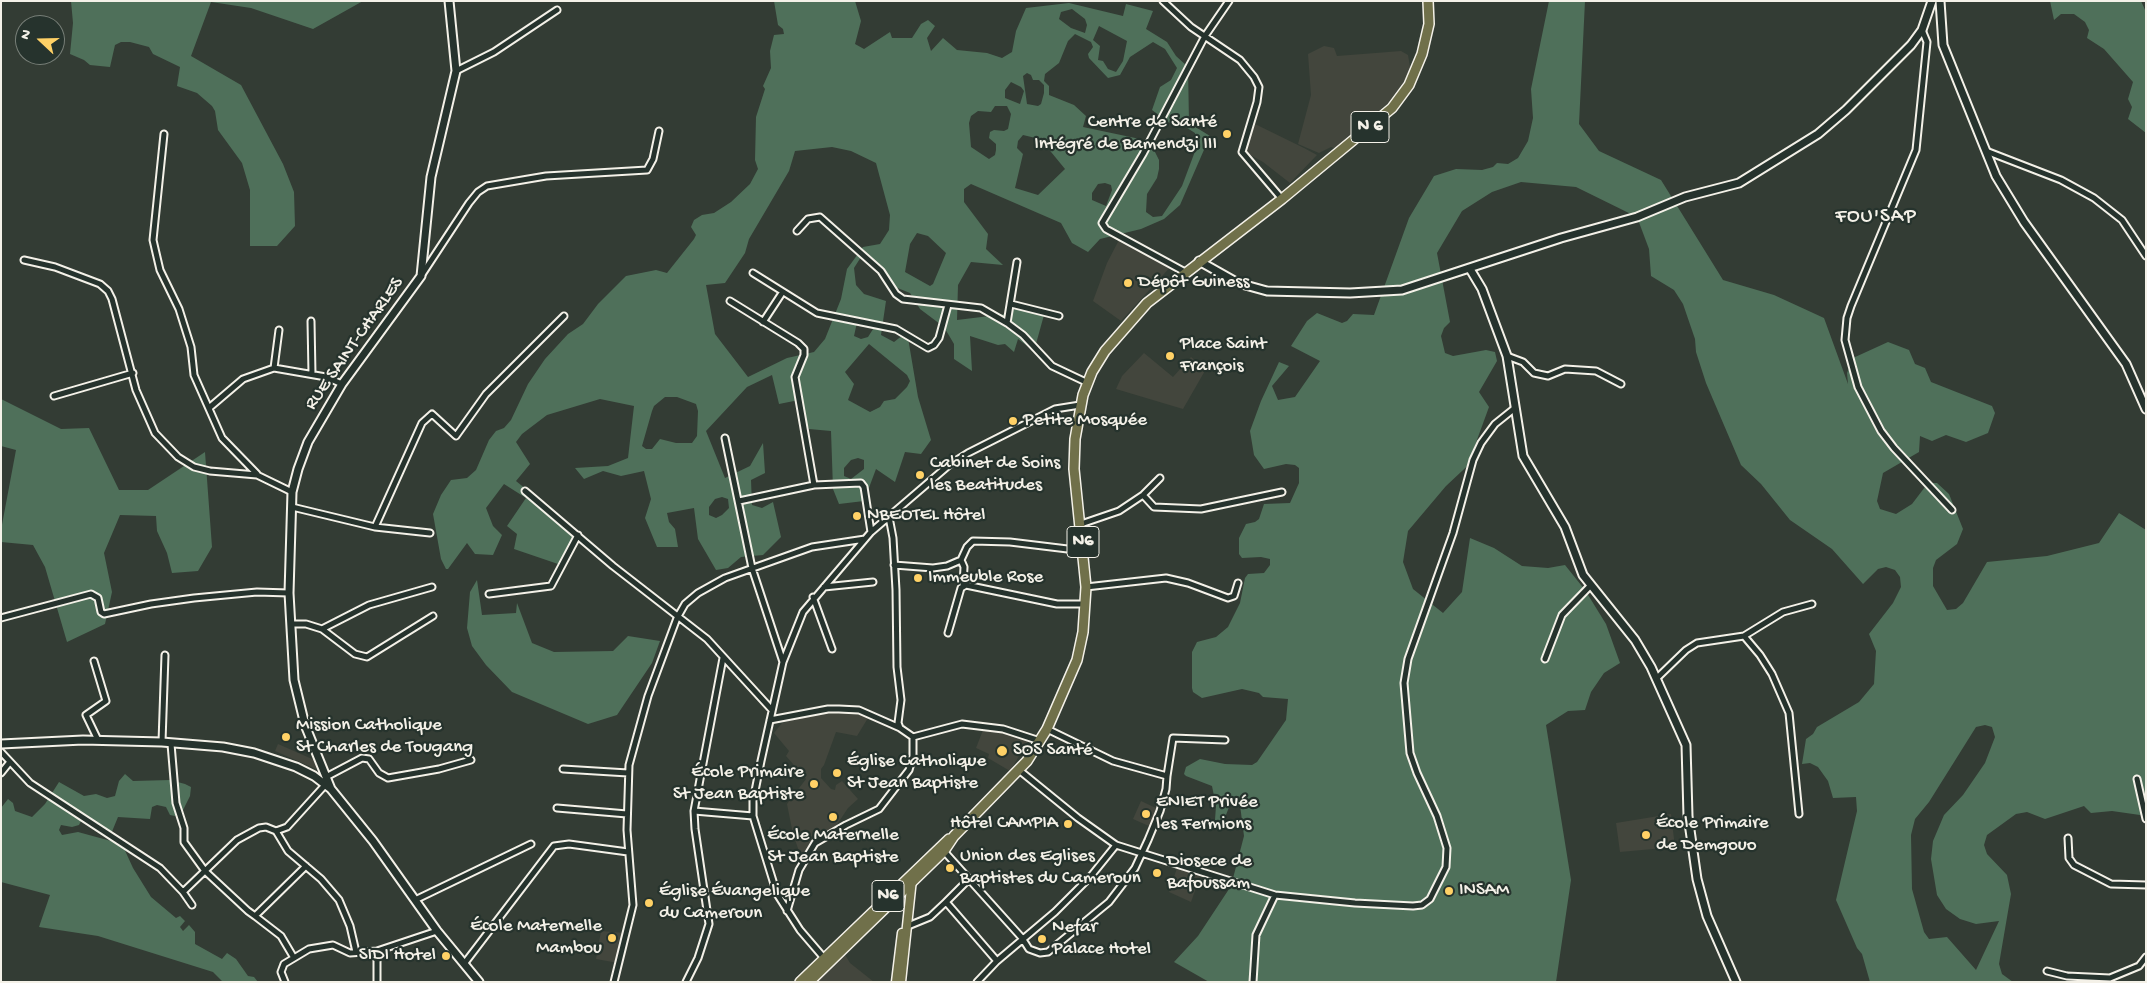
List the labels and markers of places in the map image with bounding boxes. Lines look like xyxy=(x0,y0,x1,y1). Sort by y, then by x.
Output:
place label: Centre de Santé Intégré de Bamendzi III xyxy=(1034,112,1217,156)
marker: Centre de Santé Intégré de Bamendzi III xyxy=(1221,128,1233,140)
place label: Dépôt Guiness xyxy=(1138,272,1250,294)
marker: Dépôt Guiness xyxy=(1122,277,1134,289)
place label: Place Saint François xyxy=(1180,334,1266,378)
marker: Place Saint François xyxy=(1164,350,1176,362)
place label: Petite Mosquée xyxy=(1023,410,1147,432)
marker: Petite Mosquée xyxy=(1007,415,1019,427)
place label: Cabinet de Soins les Beatitudes xyxy=(930,453,1060,497)
marker: Cabinet de Soins les Beatitudes xyxy=(914,469,926,481)
place label: NBEOTEL Hôtel xyxy=(867,505,985,527)
marker: NBEOTEL Hôtel xyxy=(851,510,863,522)
place label: Immeuble Rose xyxy=(928,567,1043,589)
marker: Immeuble Rose xyxy=(912,572,924,584)
place label: Mission Catholique St Charles de Tougang xyxy=(296,715,473,759)
marker: Mission Catholique St Charles de Tougang xyxy=(280,731,292,743)
place label: SOS Santé xyxy=(1013,740,1093,762)
marker: SOS Santé xyxy=(995,744,1009,758)
place label: Église Catholique St Jean Baptiste xyxy=(847,751,986,795)
place label: École Primaire St Jean Baptiste xyxy=(673,762,804,806)
marker: Église Catholique St Jean Baptiste xyxy=(831,767,843,779)
marker: École Primaire St Jean Baptiste xyxy=(808,778,820,790)
place label: ENIET Privée les Fermions xyxy=(1156,792,1258,836)
marker: ENIET Privée les Fermions xyxy=(1140,808,1152,820)
marker: École Maternelle St Jean Baptiste xyxy=(827,811,839,823)
place label: Hôtel CAMPIA xyxy=(950,813,1058,835)
place label: École Primaire de Demgouo xyxy=(1656,813,1769,857)
marker: Hôtel CAMPIA xyxy=(1062,818,1074,830)
place label: École Maternelle St Jean Baptiste xyxy=(767,825,899,869)
marker: École Primaire de Demgouo xyxy=(1640,829,1652,841)
place label: Union des Eglises Baptistes du Cameroun xyxy=(960,846,1141,890)
place label: Diosece de Bafoussam xyxy=(1167,851,1252,895)
marker: Union des Eglises Baptistes du Cameroun xyxy=(944,862,956,874)
marker: Diosece de Bafoussam xyxy=(1151,867,1163,879)
place label: INSAM xyxy=(1459,880,1509,902)
place label: Église Évangelique du Cameroun xyxy=(659,881,810,925)
marker: INSAM xyxy=(1443,885,1455,897)
marker: Église Évangelique du Cameroun xyxy=(643,897,655,909)
place label: École Maternelle Mambou xyxy=(470,916,602,960)
place label: Nefar Palace Hotel xyxy=(1052,917,1151,961)
marker: École Maternelle Mambou xyxy=(606,932,618,944)
marker: Nefar Palace Hotel xyxy=(1036,933,1048,945)
place label: SIDI Hotel xyxy=(359,945,436,967)
marker: SIDI Hotel xyxy=(440,950,452,962)

